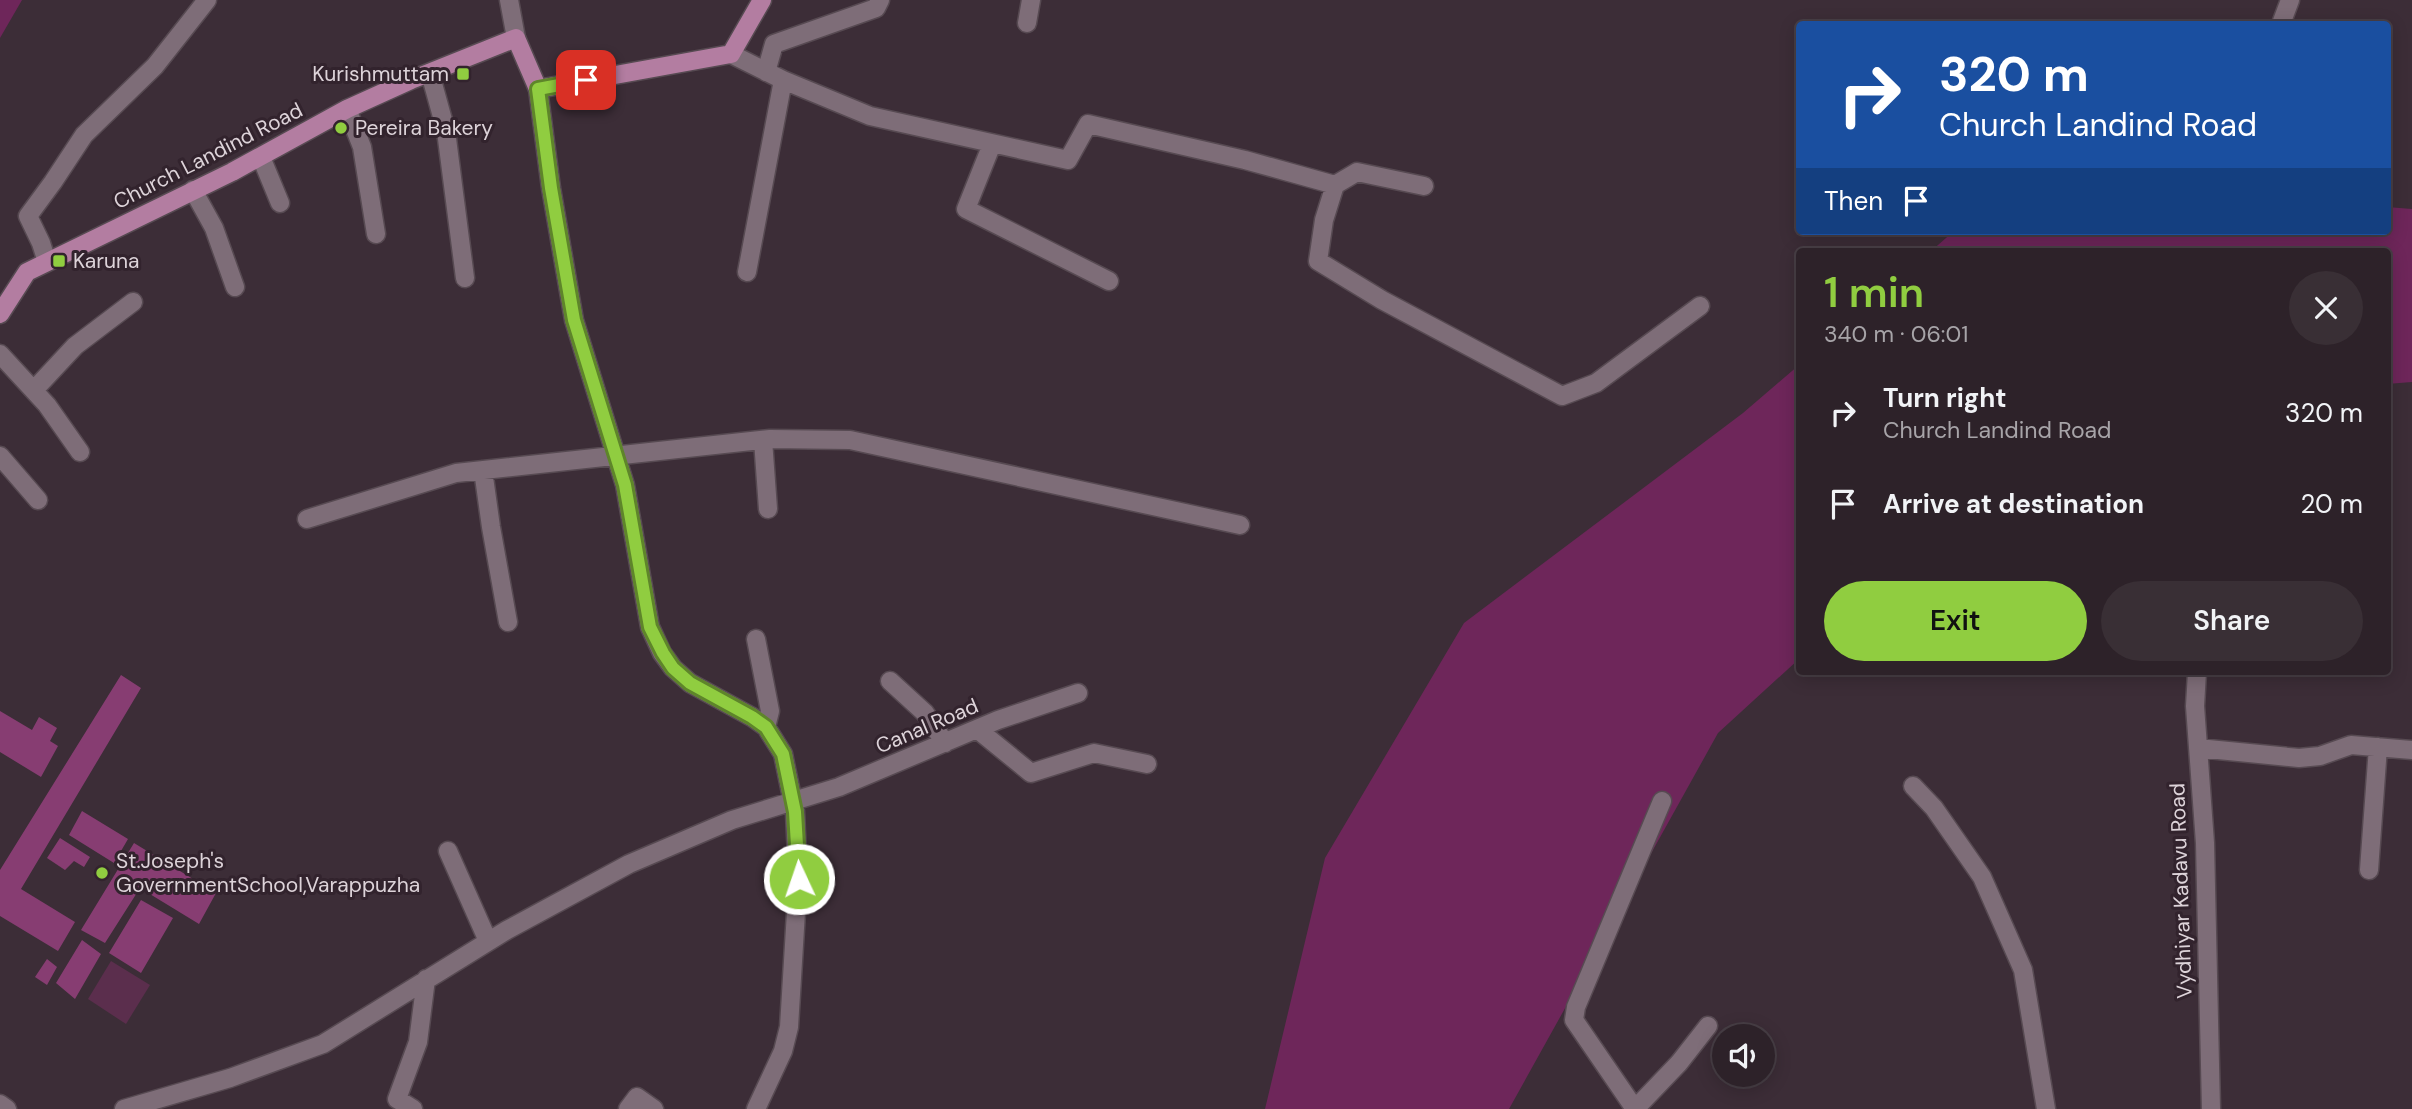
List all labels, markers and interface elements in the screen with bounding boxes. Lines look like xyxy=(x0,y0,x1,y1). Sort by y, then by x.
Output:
text: 320 m xyxy=(1939,42,2089,106)
icon: right xyxy=(1824,49,1915,140)
pin xyxy=(556,50,616,110)
place label: Kurishmuttam xyxy=(312,60,449,88)
icon: arrive xyxy=(567,61,605,99)
marker: Kurishmuttam xyxy=(455,66,471,82)
street label: Church Landind Road xyxy=(109,96,307,216)
text: Church Landind Road xyxy=(1939,104,2257,146)
place label: Pereira Bakery xyxy=(355,114,493,142)
marker: Pereira Bakery xyxy=(333,120,349,136)
icon: arrive xyxy=(1897,182,1935,220)
text: Then xyxy=(1824,184,1883,218)
place label: Karuna xyxy=(73,247,140,275)
marker: Karuna xyxy=(51,253,67,269)
text: 1 min xyxy=(1824,265,1924,320)
button: close xyxy=(2289,271,2363,345)
text: 340 m · 06:01 xyxy=(1824,319,1968,349)
text: Turn right xyxy=(1883,381,2007,415)
icon: right xyxy=(1824,394,1862,432)
text: 320 m xyxy=(2285,396,2363,430)
text: Church Landind Road xyxy=(1883,415,2112,445)
icon: arrive xyxy=(1824,485,1862,523)
text: Arrive at destination xyxy=(1883,487,2144,521)
text: 20 m xyxy=(2300,487,2363,521)
button: Exit xyxy=(1824,581,2087,661)
button: Share xyxy=(2101,581,2363,661)
street label: Canal Road xyxy=(871,692,983,760)
street label: Vydhiyar Kadavu Road xyxy=(2163,783,2199,999)
position arrow xyxy=(762,842,836,916)
place label: St.Joseph's GovernmentSchool,Varappuzha xyxy=(116,847,420,899)
marker: St.Joseph's GovernmentSchool,Varappuzha xyxy=(94,865,110,881)
map controls xyxy=(1712,1024,1775,1087)
button: sound xyxy=(1712,1024,1775,1087)

